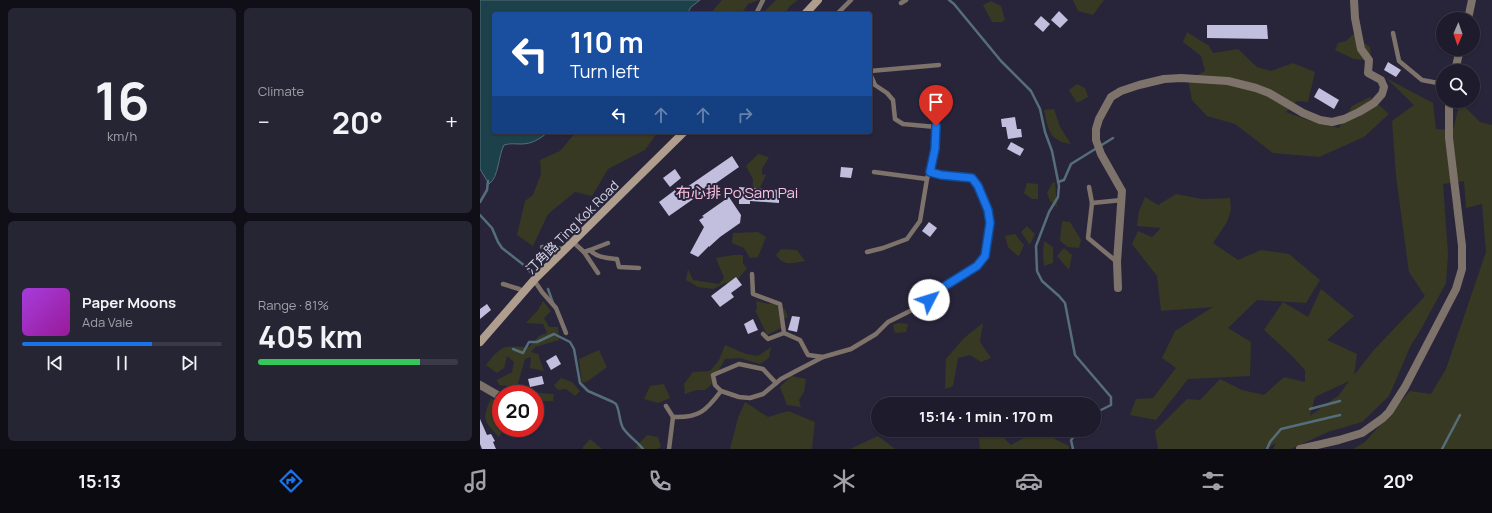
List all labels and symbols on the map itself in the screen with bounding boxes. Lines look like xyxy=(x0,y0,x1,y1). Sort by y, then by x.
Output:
north arrow xyxy=(1436,12,1480,56)
pin xyxy=(919,85,953,126)
street label: 汀角路 Ting Kok Road xyxy=(521,176,623,278)
district label: 布心排 Po Sam Pai xyxy=(676,182,798,203)
position arrow xyxy=(908,279,950,321)
speed limit sign: 20 xyxy=(492,385,544,437)

